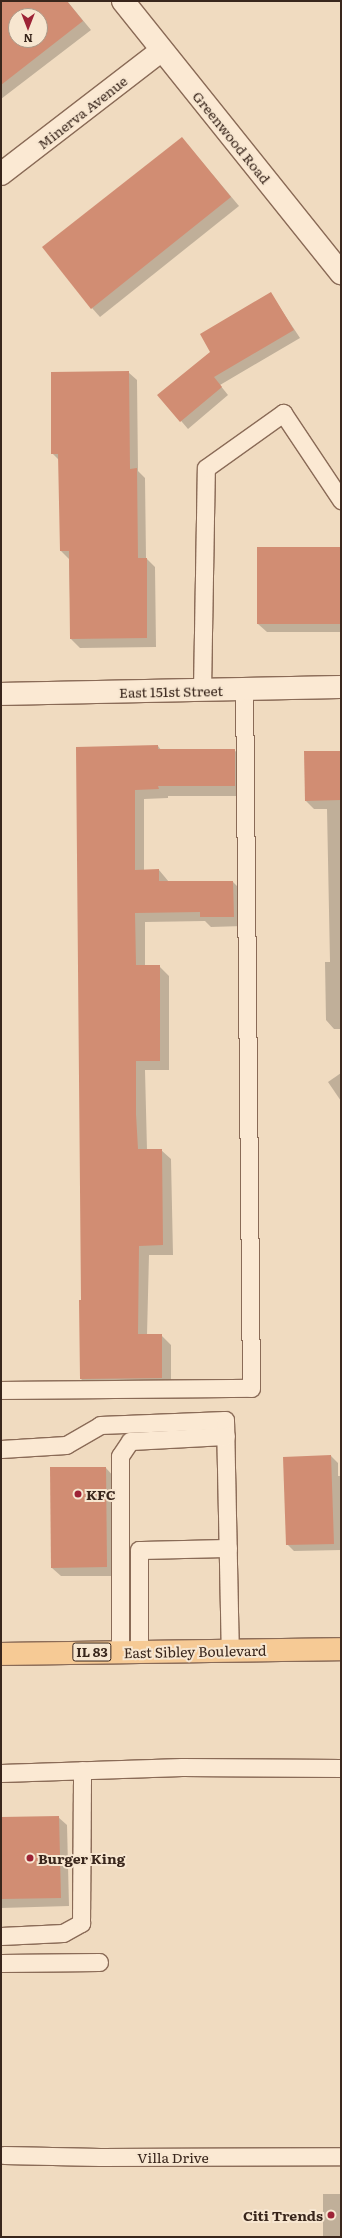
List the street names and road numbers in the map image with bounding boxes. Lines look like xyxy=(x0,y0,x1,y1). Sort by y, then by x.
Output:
street label: Minerva Avenue xyxy=(34,72,130,152)
street label: Greenwood Road xyxy=(190,88,274,186)
street label: East 151st Street xyxy=(119,682,223,700)
road number: IL 83 xyxy=(72,1641,112,1663)
street label: East Sibley Boulevard xyxy=(123,1641,267,1661)
street label: Villa Drive xyxy=(137,2149,209,2165)

